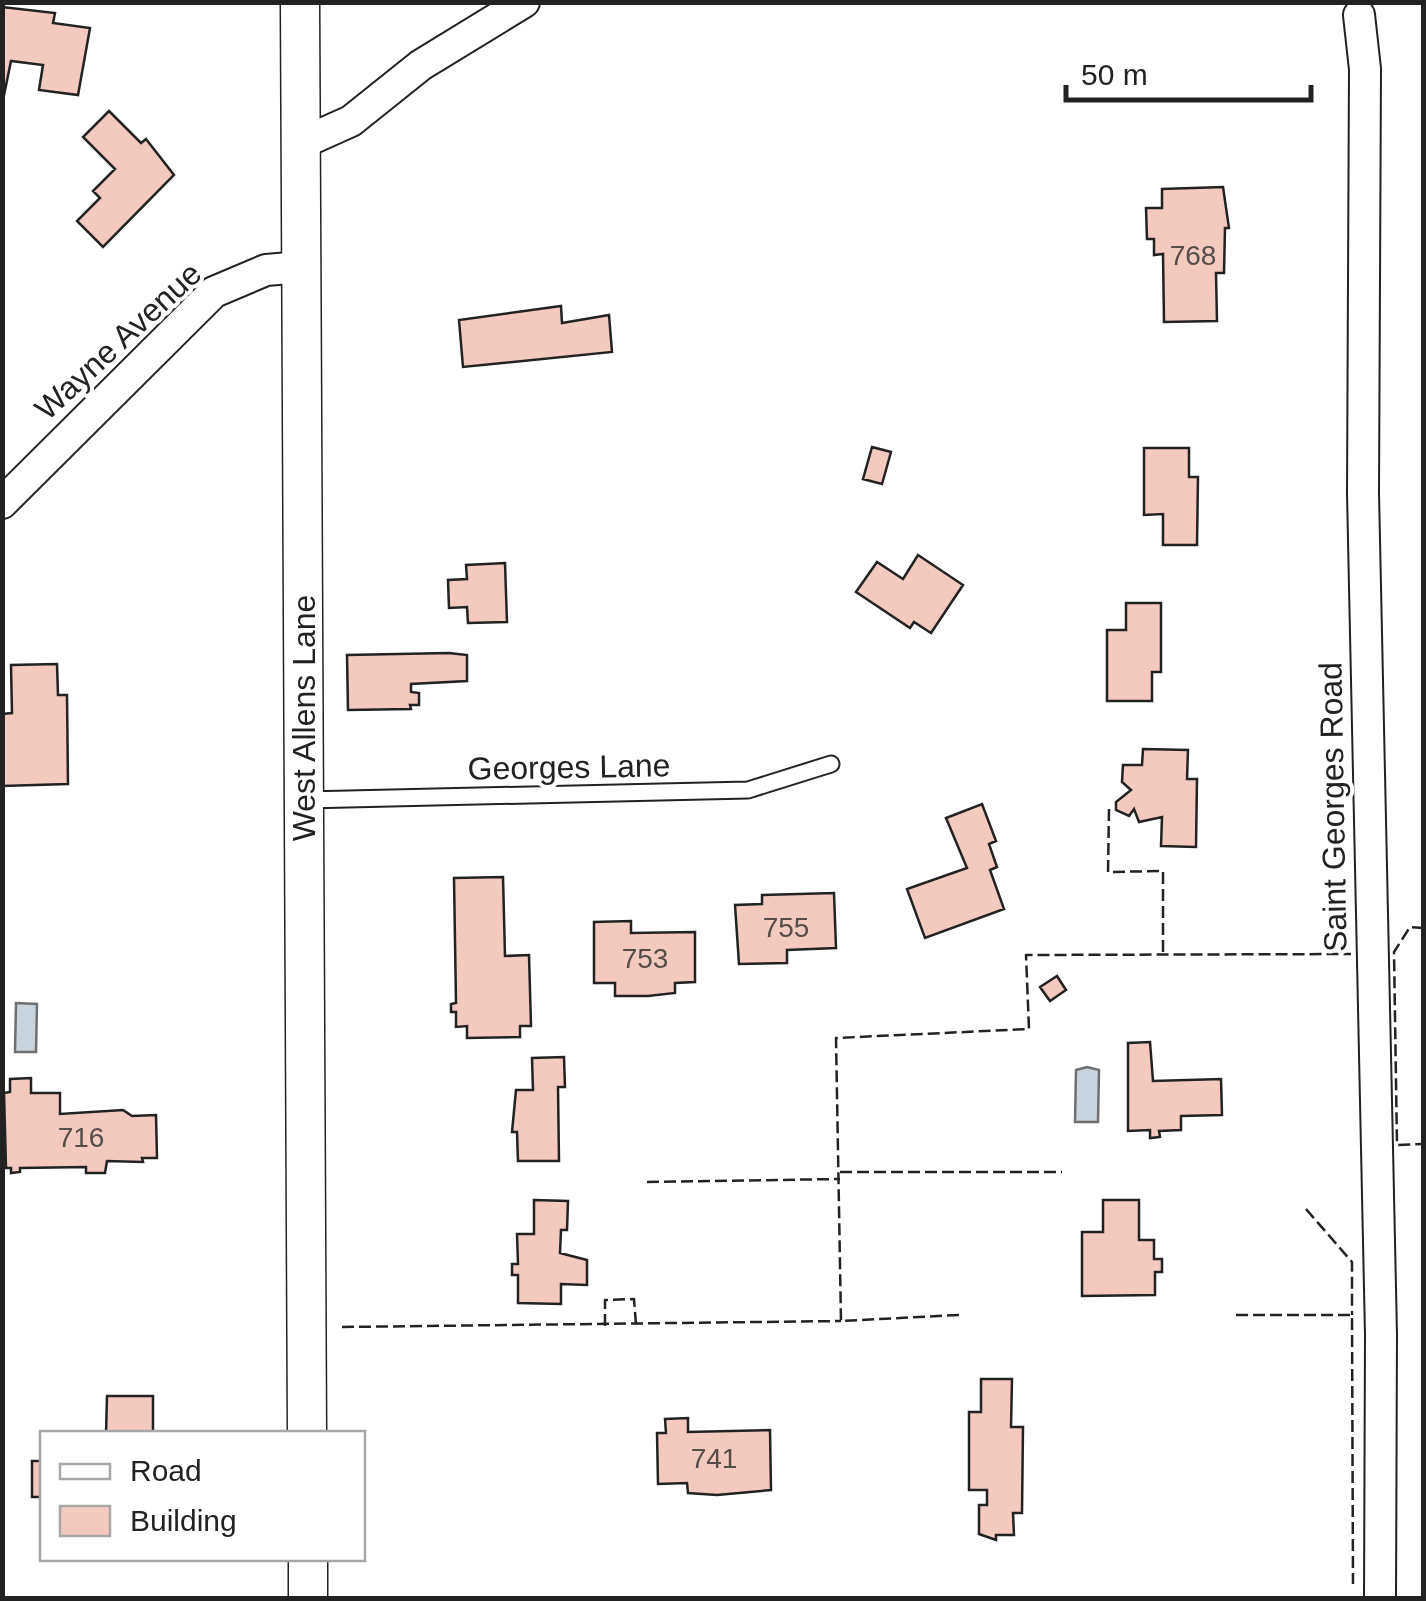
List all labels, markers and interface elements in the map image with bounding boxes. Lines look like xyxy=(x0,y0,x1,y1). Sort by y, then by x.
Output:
scale bar xyxy=(1066,40,1311,102)
text: 50 m xyxy=(1081,58,1148,91)
house number: 768 xyxy=(1170,240,1216,271)
street label: Wayne Avenue xyxy=(28,255,208,427)
street label: West Allens Lane xyxy=(286,595,322,841)
street label: Saint Georges Road xyxy=(1312,662,1354,952)
street label: Georges Lane xyxy=(467,747,671,787)
house number: 755 xyxy=(763,912,809,943)
house number: 753 xyxy=(622,943,668,974)
house number: 716 xyxy=(58,1122,104,1153)
legend xyxy=(40,1431,365,1561)
house number: 741 xyxy=(691,1443,737,1474)
text: Road xyxy=(130,1454,202,1487)
text: Building xyxy=(130,1504,237,1537)

